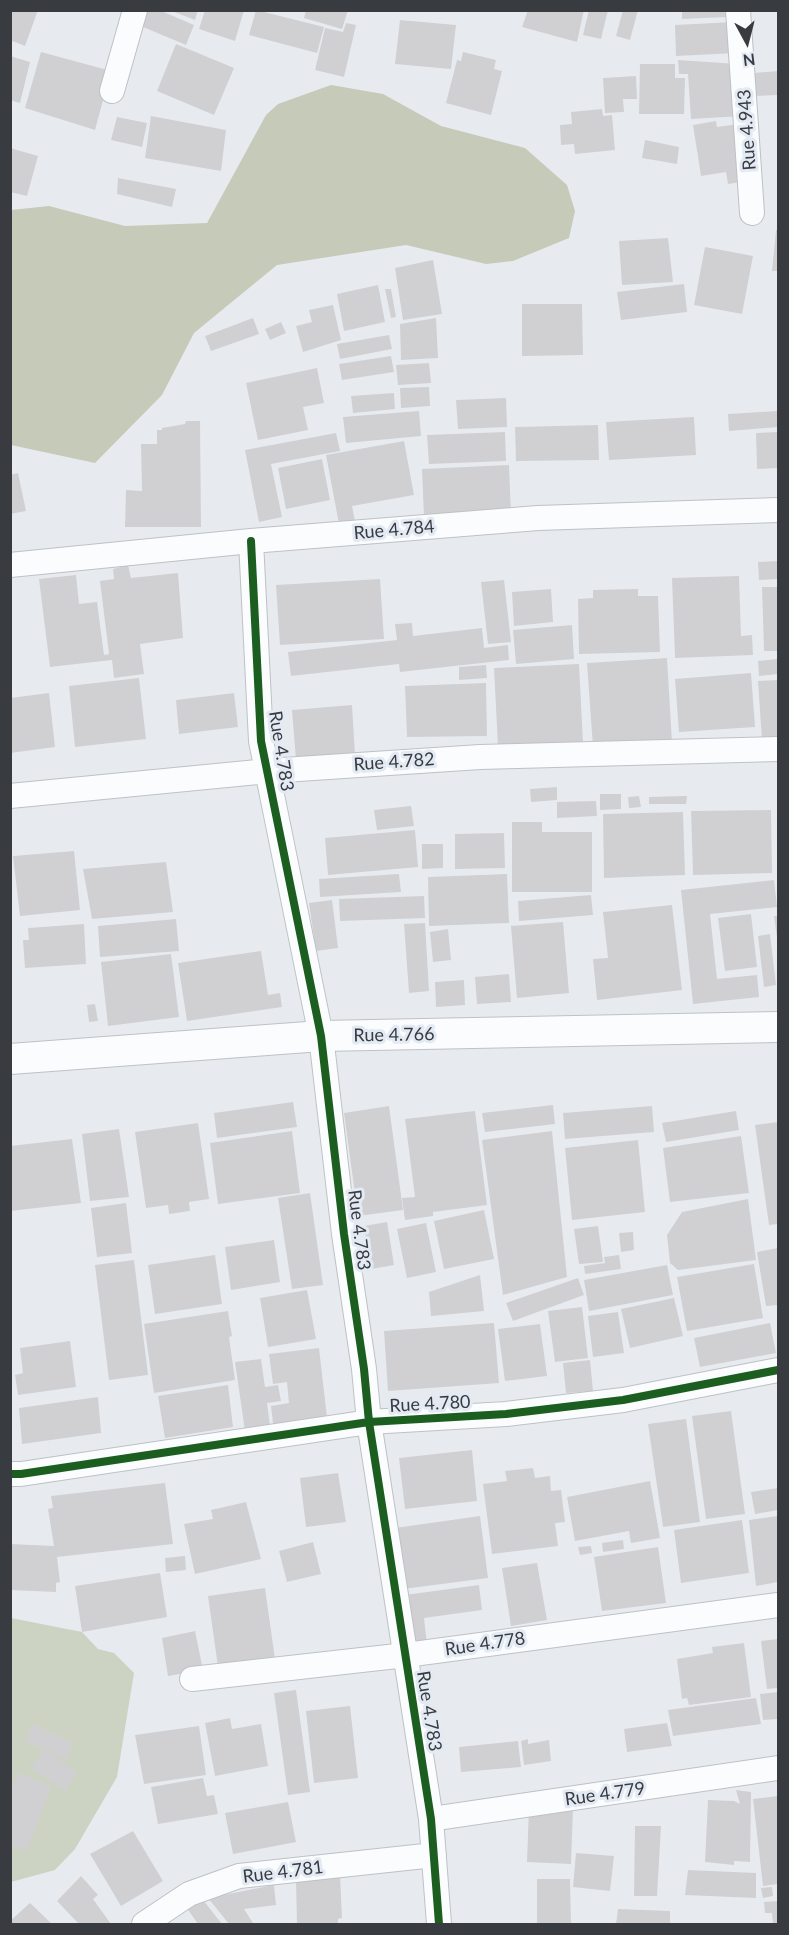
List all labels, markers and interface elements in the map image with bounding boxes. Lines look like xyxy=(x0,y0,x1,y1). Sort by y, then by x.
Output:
north arrow xyxy=(717,12,777,72)
text: N xyxy=(742,50,757,71)
street label: Rue 4.943 xyxy=(733,89,761,171)
street label: Rue 4.784 xyxy=(353,516,435,544)
street label: Rue 4.783 xyxy=(264,709,298,793)
street label: Rue 4.782 xyxy=(353,748,435,776)
street label: Rue 4.766 xyxy=(353,1023,435,1047)
street label: Rue 4.783 xyxy=(343,1188,375,1272)
street label: Rue 4.780 xyxy=(389,1391,471,1417)
street label: Rue 4.778 xyxy=(443,1628,527,1660)
street label: Rue 4.783 xyxy=(412,1669,446,1753)
street label: Rue 4.779 xyxy=(563,1778,647,1810)
street label: Rue 4.781 xyxy=(241,1856,325,1888)

